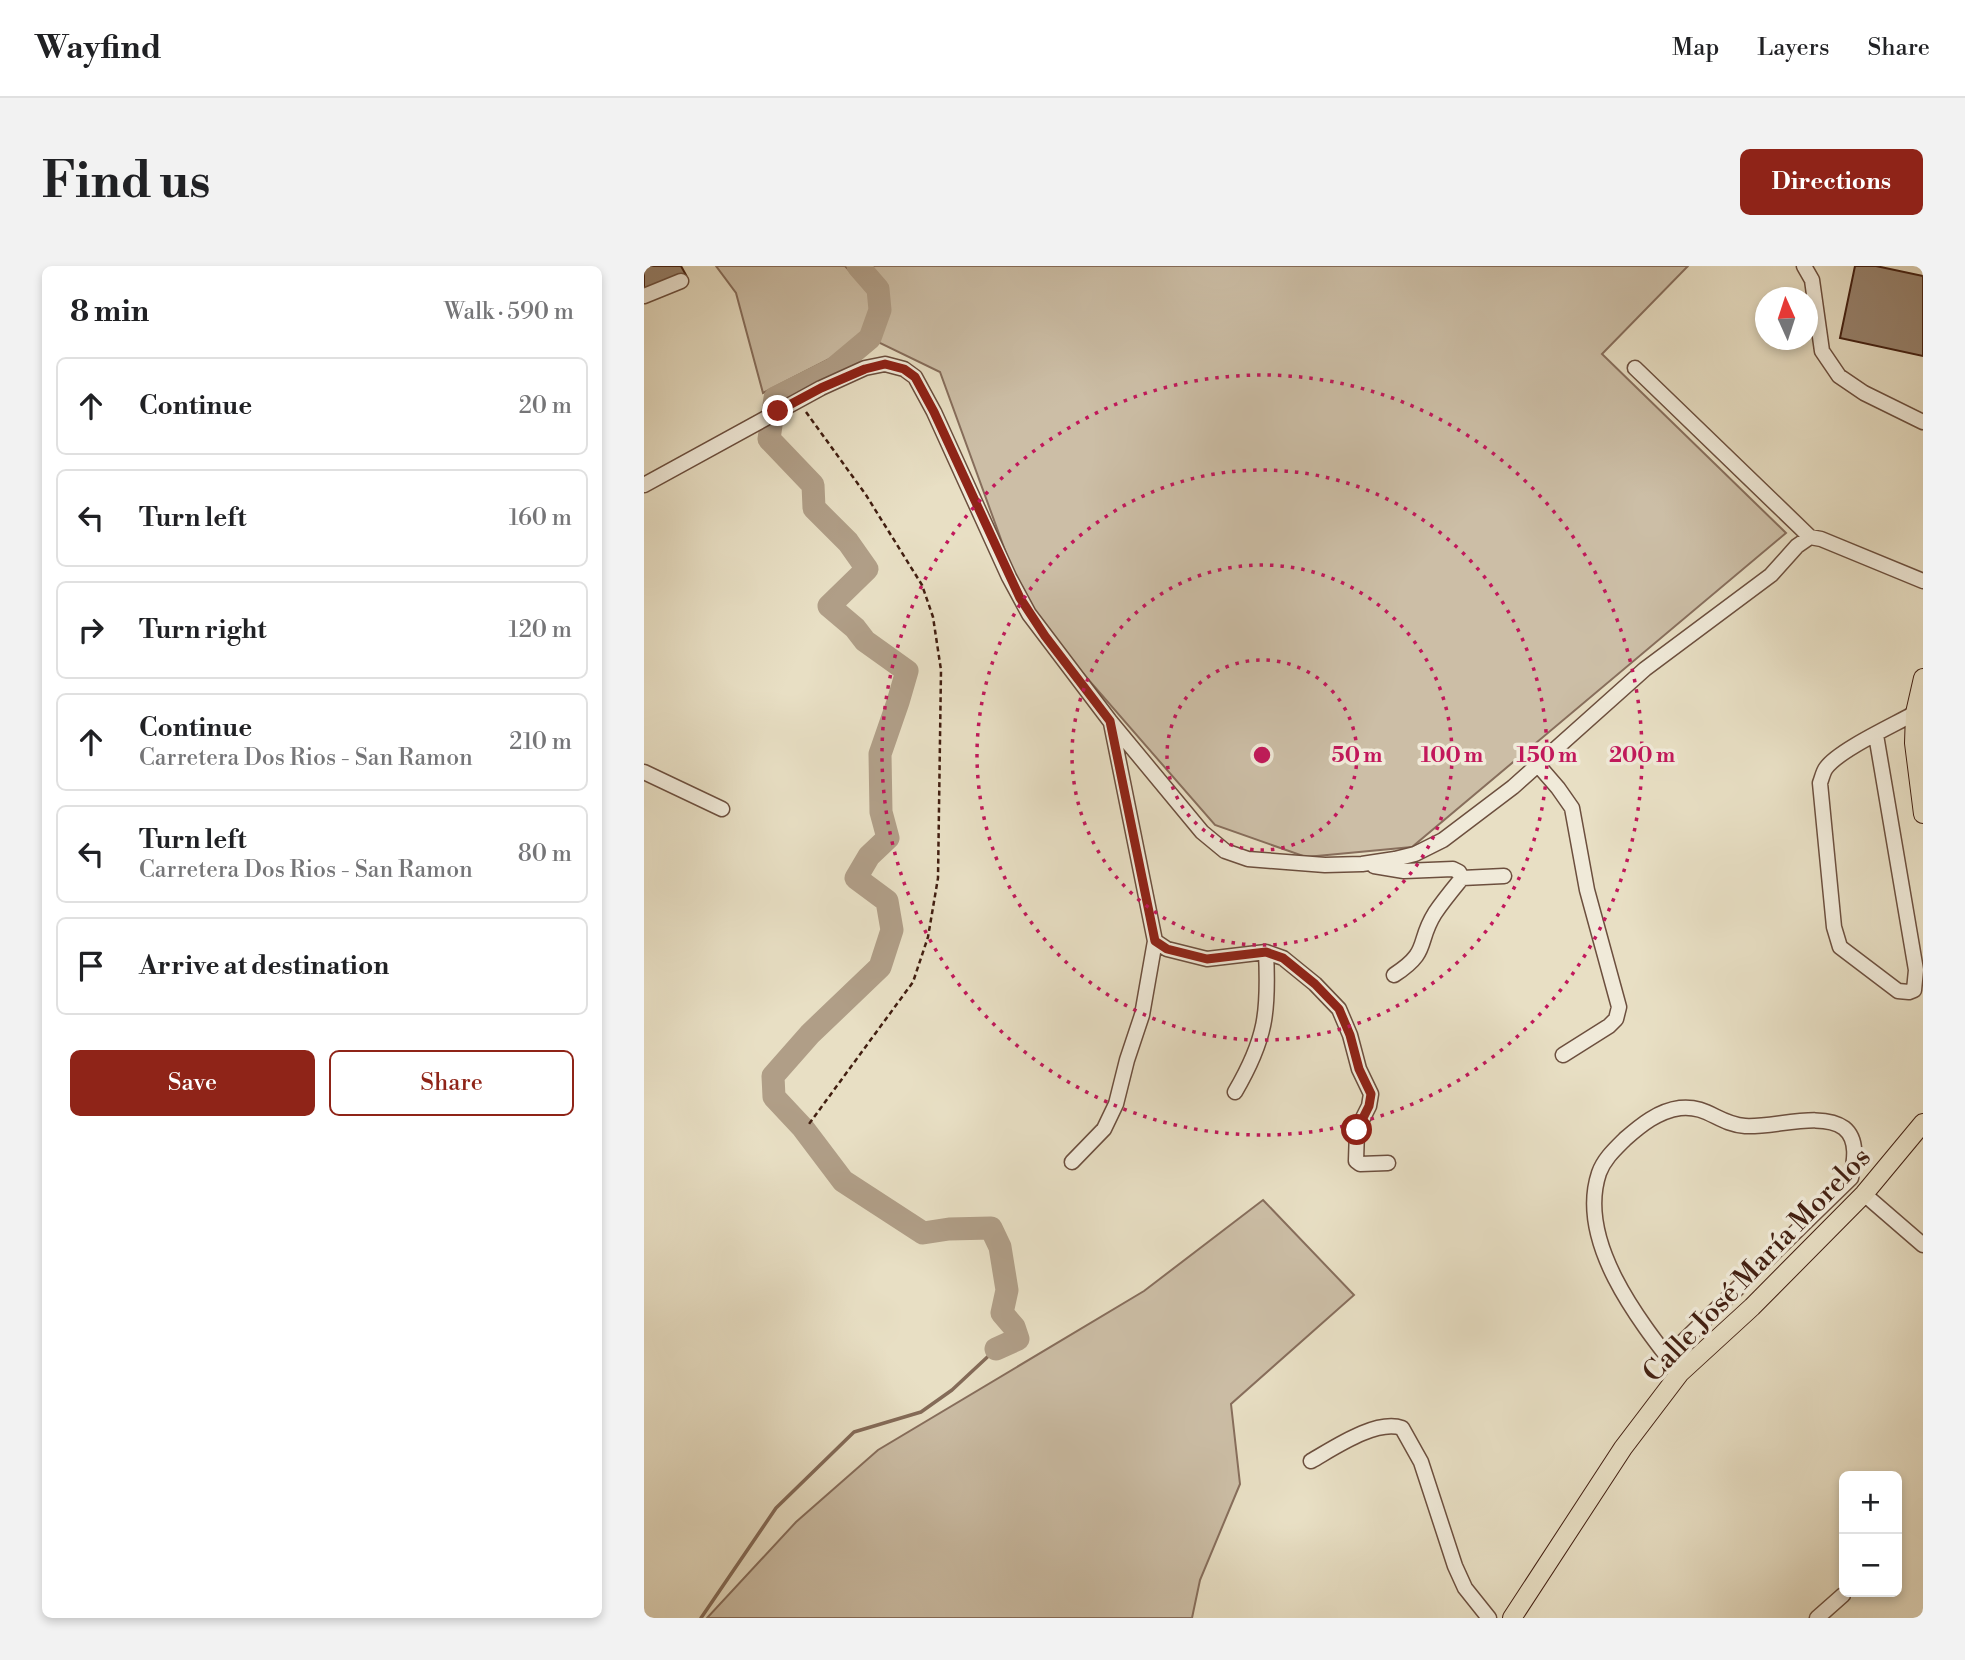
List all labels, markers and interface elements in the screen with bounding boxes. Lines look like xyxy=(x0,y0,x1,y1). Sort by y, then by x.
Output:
text: Wayfind xyxy=(35,28,162,69)
text: Map xyxy=(1672,33,1719,63)
text: Layers xyxy=(1757,33,1829,63)
text: Share xyxy=(1867,33,1930,63)
button: Directions xyxy=(1740,149,1923,215)
text: Find us xyxy=(42,152,211,213)
north arrow xyxy=(1755,287,1818,350)
text: 8 min xyxy=(70,293,149,331)
text: Walk · 590 m xyxy=(444,298,574,326)
icon: ahead xyxy=(72,387,110,425)
text: Continue xyxy=(139,390,252,422)
text: 20 m xyxy=(519,392,572,420)
route end xyxy=(762,395,793,426)
icon: left xyxy=(72,499,110,537)
text: Turn left xyxy=(139,502,247,534)
text: 160 m xyxy=(509,504,572,532)
icon: right xyxy=(72,611,110,649)
text: Turn right xyxy=(139,614,267,646)
text: 120 m xyxy=(508,616,572,644)
text: Continue xyxy=(139,712,252,744)
icon: ahead xyxy=(72,723,110,761)
text: 210 m xyxy=(509,728,572,756)
centre of rings xyxy=(1250,743,1274,767)
text: 50 m xyxy=(1332,743,1382,769)
text: 100 m xyxy=(1421,743,1483,769)
text: 150 m xyxy=(1517,743,1577,769)
text: 200 m xyxy=(1609,743,1675,769)
text: Carretera Dos Rios - San Ramon xyxy=(139,744,473,772)
text: Turn left xyxy=(139,824,247,856)
icon: left xyxy=(72,835,110,873)
text: 80 m xyxy=(518,840,572,868)
text: Carretera Dos Rios - San Ramon xyxy=(139,856,473,884)
icon: arrive xyxy=(72,947,110,985)
text: Arrive at destination xyxy=(139,950,389,982)
button: Save xyxy=(70,1050,315,1116)
button: Share xyxy=(329,1050,574,1116)
route start xyxy=(1341,1114,1372,1145)
street label: Calle José María Morelos xyxy=(1636,1140,1878,1390)
map controls xyxy=(1839,1471,1902,1597)
button: + xyxy=(1839,1471,1902,1534)
button: − xyxy=(1839,1534,1902,1597)

